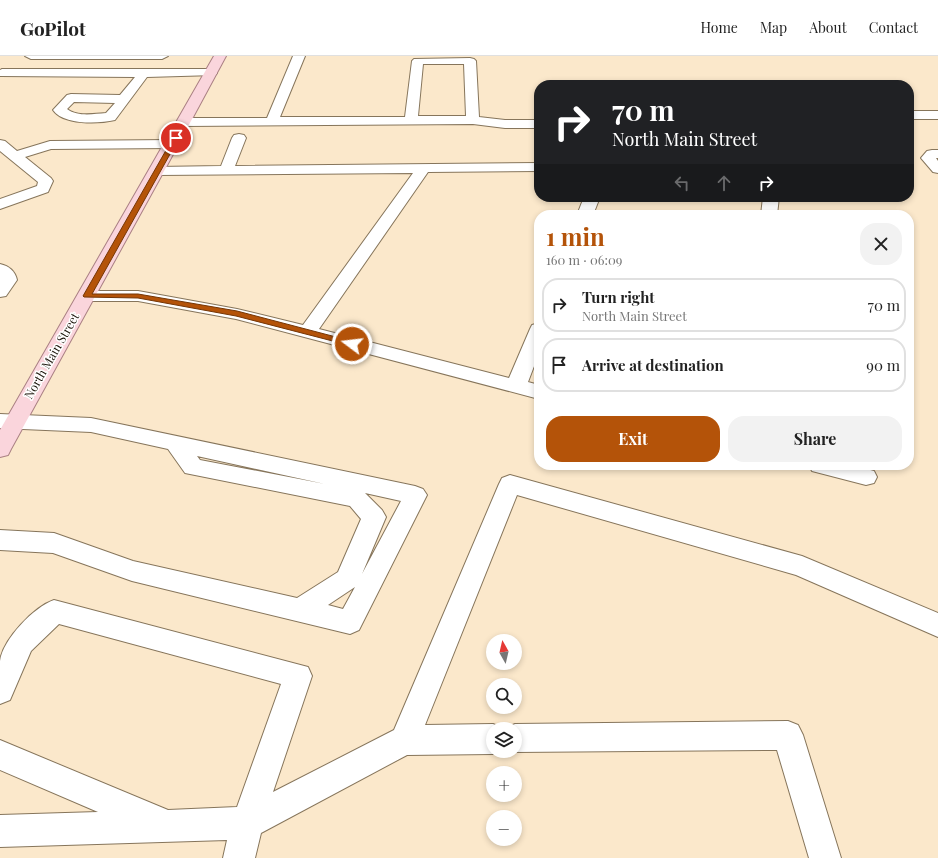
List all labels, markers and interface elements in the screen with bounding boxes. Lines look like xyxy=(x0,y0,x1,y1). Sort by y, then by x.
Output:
text: GoPilot xyxy=(20,15,86,41)
text: Home xyxy=(700,18,738,37)
text: Map xyxy=(760,18,787,37)
text: About xyxy=(809,18,847,37)
text: Contact xyxy=(869,18,918,37)
text: 70 m xyxy=(612,91,675,128)
icon: right xyxy=(546,96,598,148)
pin xyxy=(159,121,193,155)
icon: arrive xyxy=(165,127,187,149)
text: North Main Street xyxy=(612,127,757,151)
icon: left xyxy=(671,172,693,194)
icon: ahead xyxy=(713,172,735,194)
icon: right xyxy=(755,172,777,194)
text: 1 min xyxy=(546,220,605,252)
button: close xyxy=(860,223,902,265)
text: 160 m · 06:09 xyxy=(546,251,622,268)
text: Turn right xyxy=(582,287,655,307)
icon: right xyxy=(548,294,570,316)
text: 70 m xyxy=(868,295,900,315)
text: North Main Street xyxy=(582,307,687,324)
street label: North Main Street xyxy=(20,309,83,401)
position arrow xyxy=(331,323,373,365)
icon: arrive xyxy=(548,354,570,376)
text: Arrive at destination xyxy=(582,355,724,375)
text: 90 m xyxy=(866,355,900,375)
button: Exit xyxy=(546,416,720,462)
button: Share xyxy=(728,416,902,462)
north arrow xyxy=(486,634,522,670)
map controls xyxy=(486,634,522,846)
button: search xyxy=(486,678,522,714)
button: layers xyxy=(486,722,522,758)
button: + xyxy=(486,766,522,802)
button: − xyxy=(486,810,522,846)

